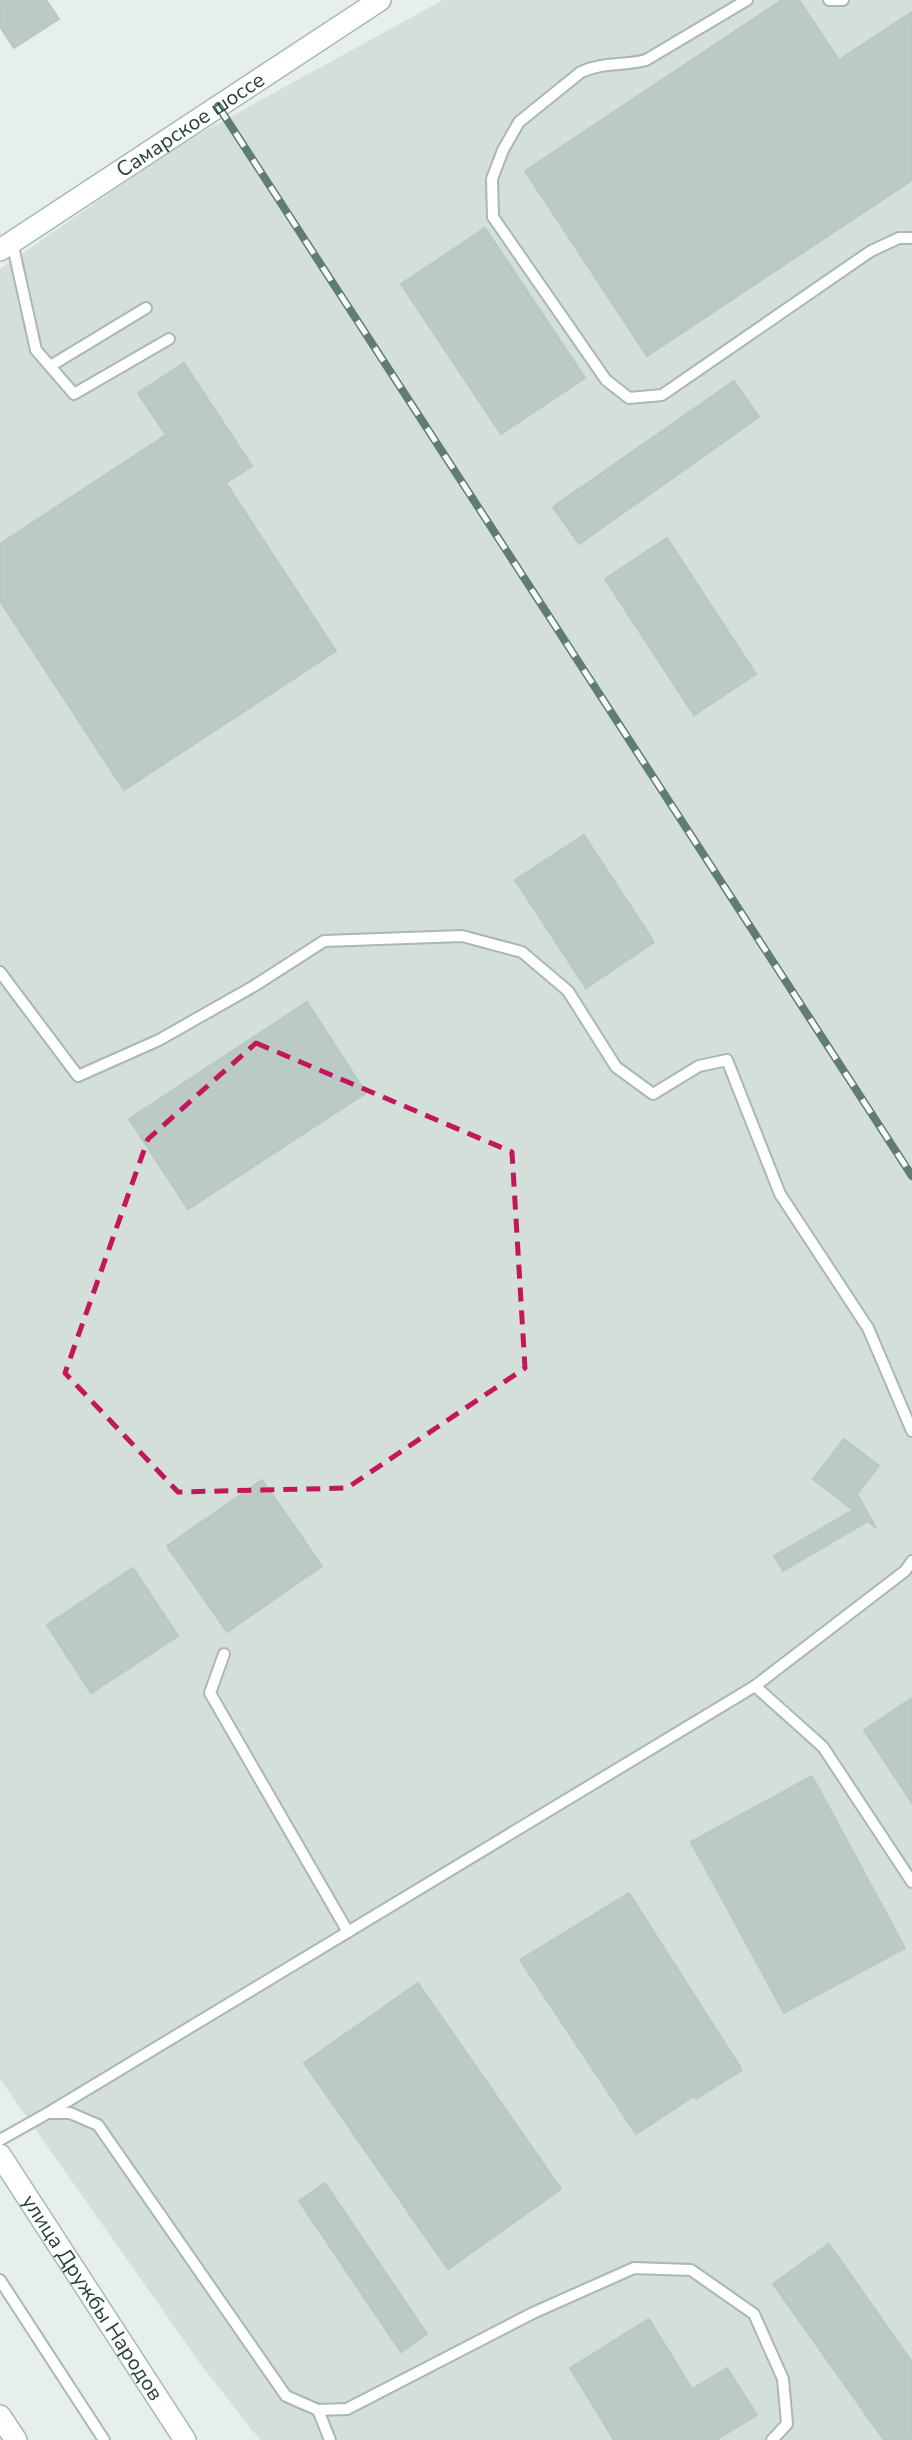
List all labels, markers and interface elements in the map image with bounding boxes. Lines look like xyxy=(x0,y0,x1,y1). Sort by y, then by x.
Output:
street label: Самарское шоссе xyxy=(111,66,270,184)
street label: улица Дружбы Народов xyxy=(15,2189,170,2406)

